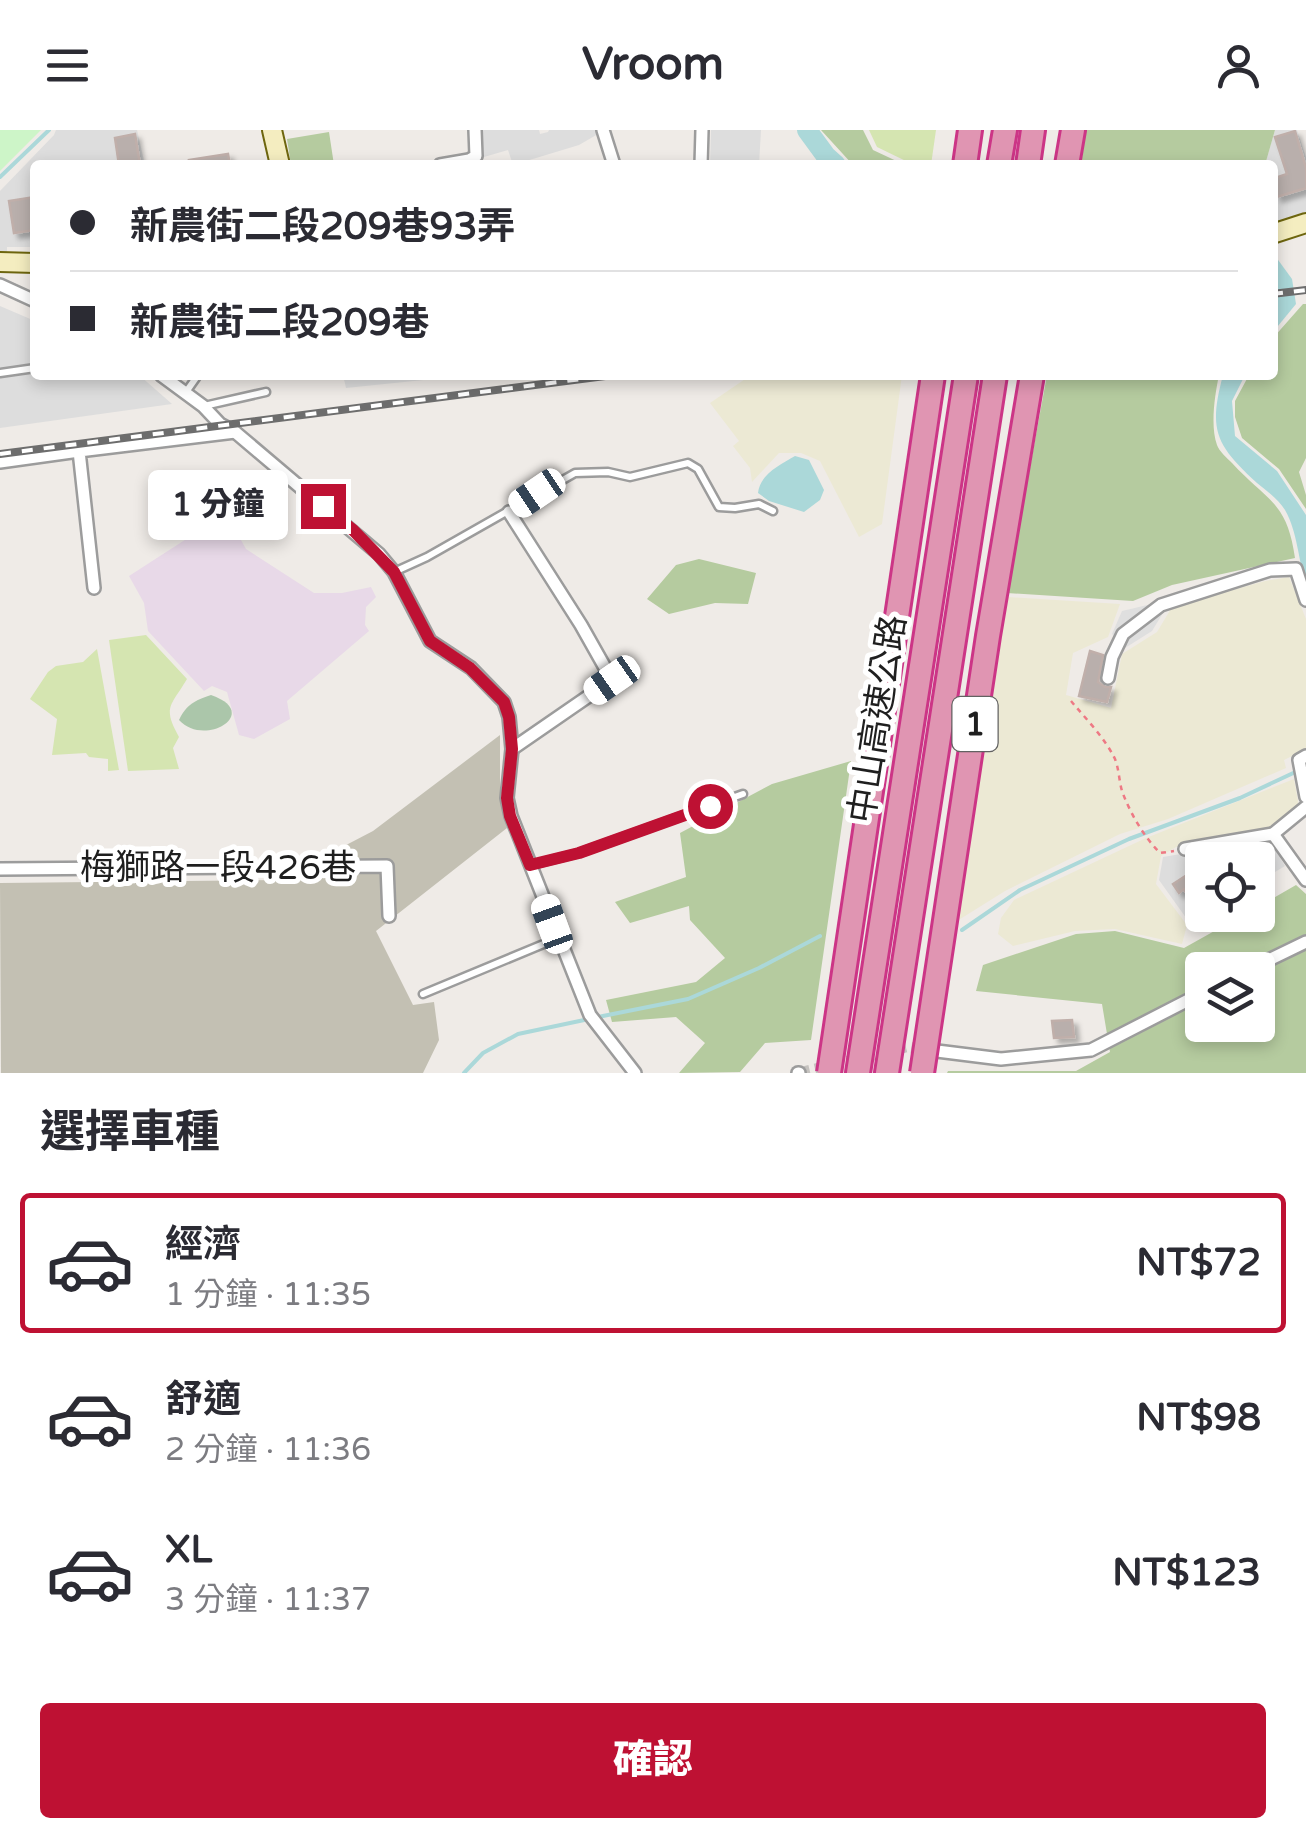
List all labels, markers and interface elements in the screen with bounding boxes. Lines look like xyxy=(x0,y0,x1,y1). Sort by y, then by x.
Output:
icon: menu xyxy=(40,38,95,93)
text: Vroom xyxy=(582,38,724,92)
icon: person xyxy=(1211,38,1266,93)
text: 新農街二段209巷93弄 xyxy=(130,204,515,250)
text: 新農街二段209巷 xyxy=(130,300,430,346)
car xyxy=(504,464,570,522)
callout: 1 分鐘 xyxy=(148,471,288,541)
route end xyxy=(301,484,346,529)
text: 1 分鐘 xyxy=(172,486,264,524)
street label: 中山高速公路 xyxy=(841,612,915,826)
car xyxy=(579,651,645,709)
road number: 1 xyxy=(952,697,998,751)
route start xyxy=(688,784,733,829)
map controls xyxy=(1185,842,1275,1042)
button: locate xyxy=(1185,842,1275,932)
street label: 梅獅路一段426巷 xyxy=(80,847,356,889)
car xyxy=(528,891,576,957)
button: layers xyxy=(1185,952,1275,1042)
text: 選擇車種 xyxy=(40,1106,220,1160)
icon: car xyxy=(45,1218,135,1308)
text: 經濟 xyxy=(165,1222,241,1268)
text: NT$72 xyxy=(1136,1240,1261,1286)
text: 1 分鐘 · 11:35 xyxy=(165,1276,371,1314)
icon: car xyxy=(45,1373,135,1463)
text: 舒適 xyxy=(165,1377,241,1423)
text: NT$98 xyxy=(1136,1395,1261,1441)
text: 2 分鐘 · 11:36 xyxy=(165,1431,371,1469)
text: XL xyxy=(165,1527,212,1573)
icon: car xyxy=(45,1528,135,1618)
text: NT$123 xyxy=(1112,1550,1261,1596)
text: 3 分鐘 · 11:37 xyxy=(165,1581,371,1619)
button: 確認 xyxy=(40,1703,1266,1818)

